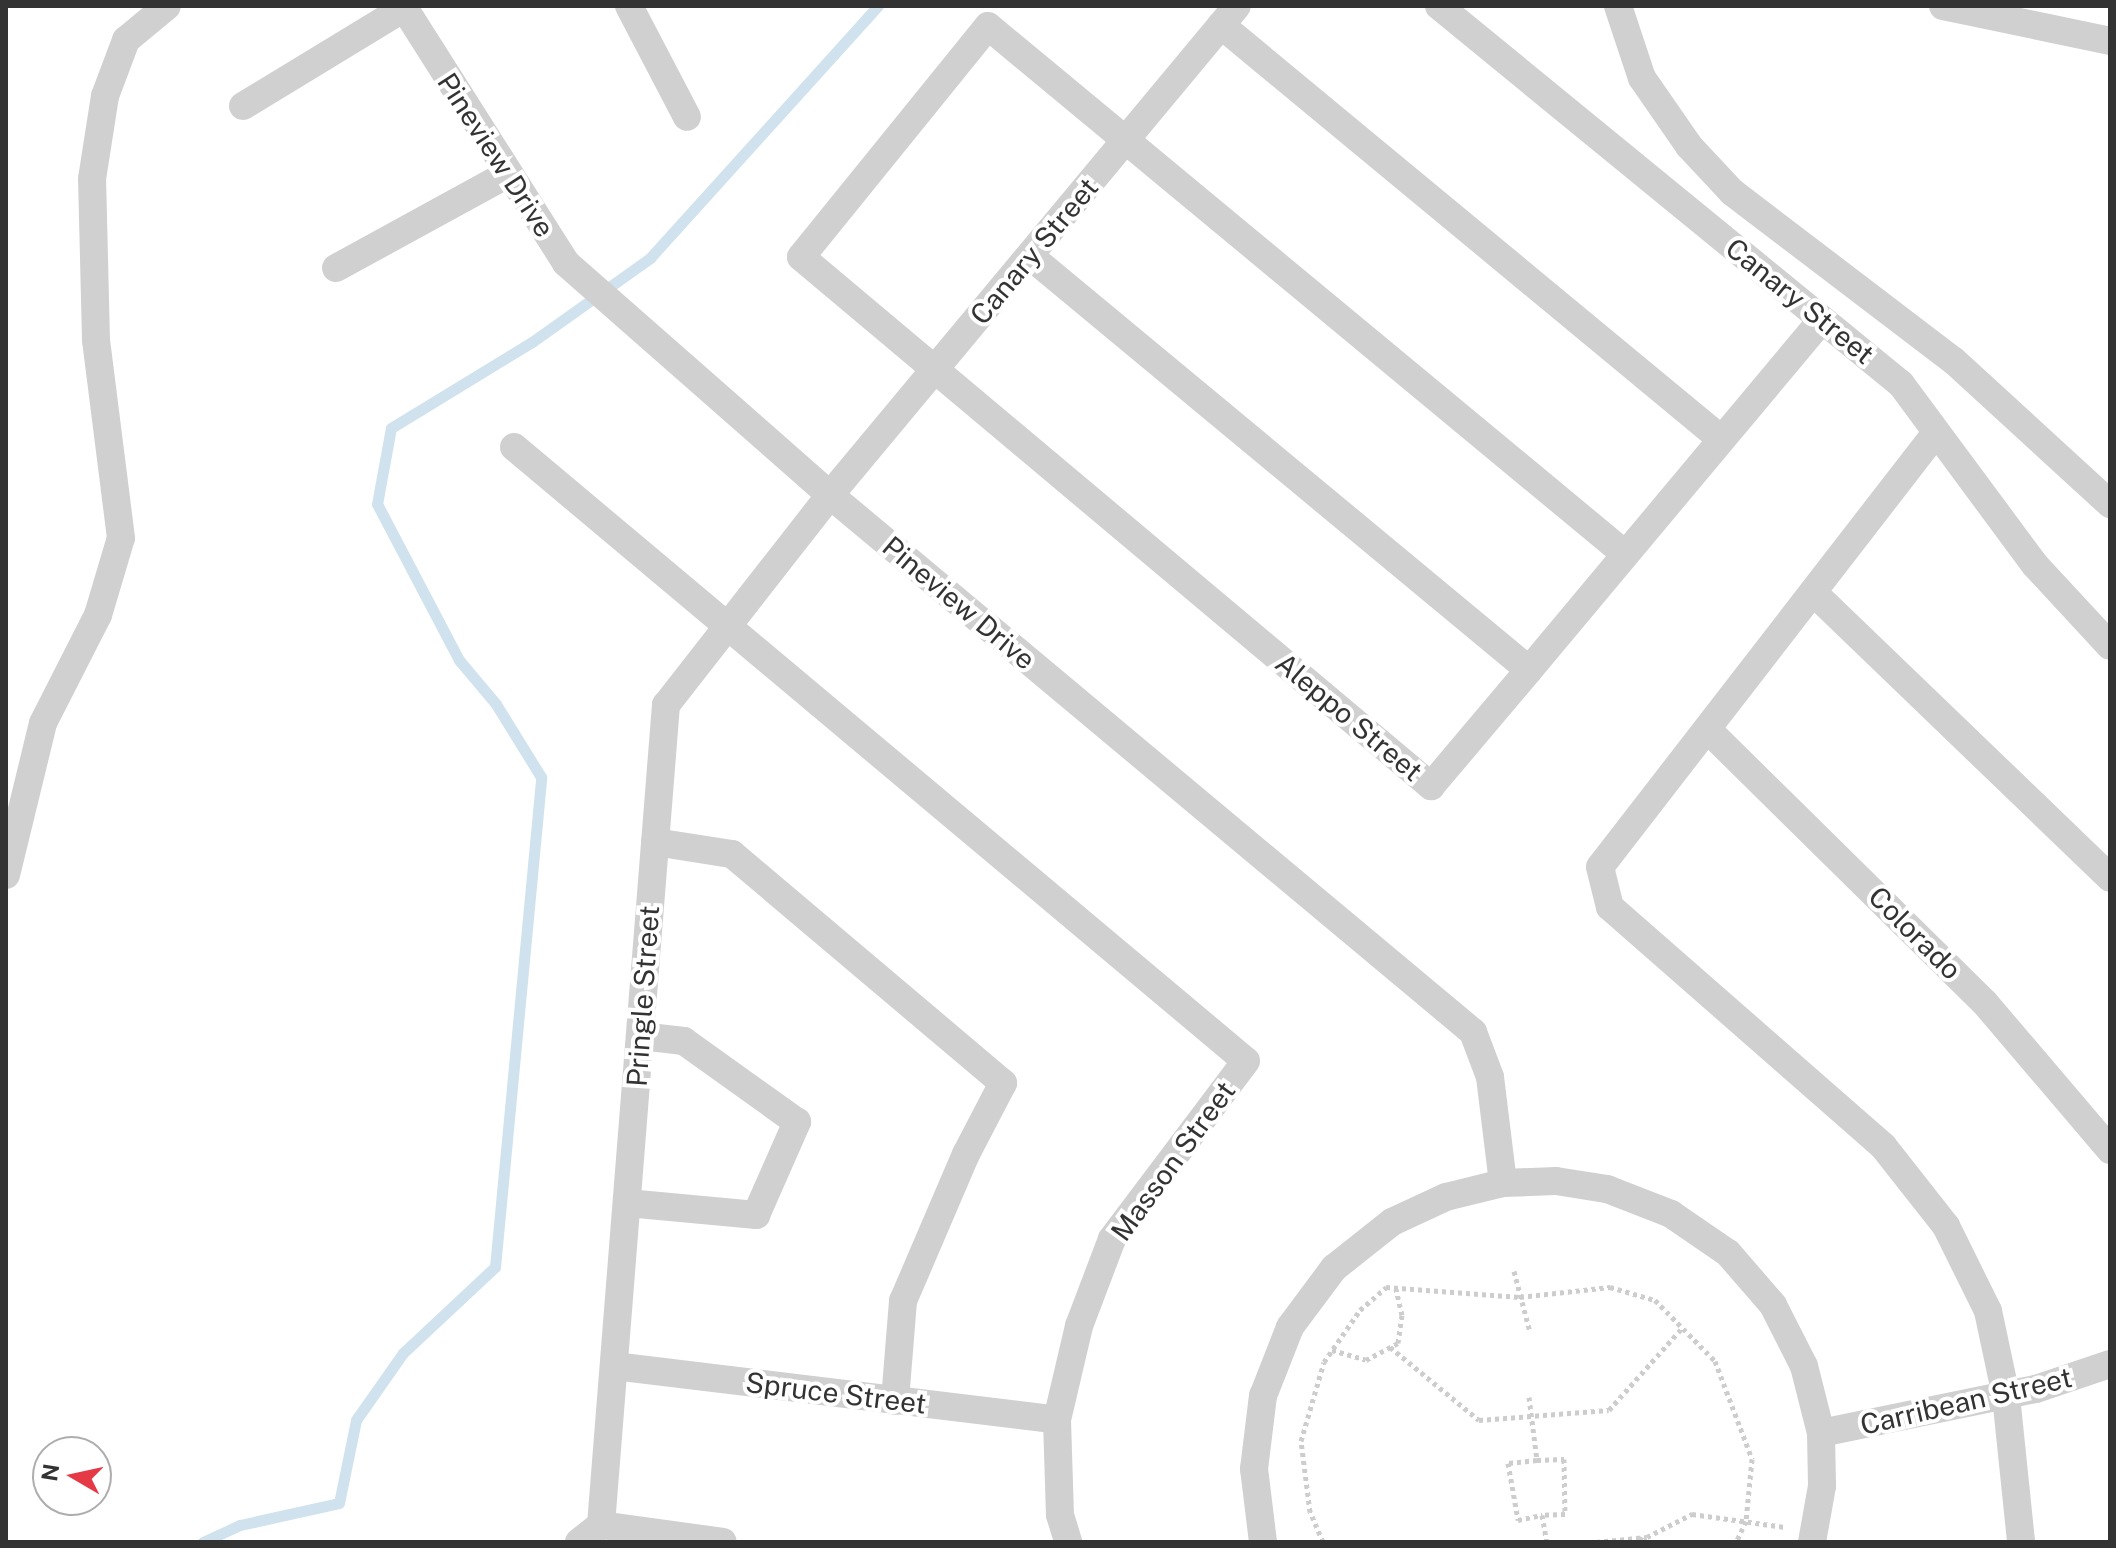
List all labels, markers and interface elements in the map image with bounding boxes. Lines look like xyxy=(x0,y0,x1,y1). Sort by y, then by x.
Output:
street label: Pineview Drive xyxy=(430,67,562,243)
street label: Canary Street xyxy=(963,171,1105,331)
street label: Canary Street xyxy=(1719,231,1881,371)
street label: Pineview Drive xyxy=(876,529,1042,677)
street label: Aleppo Street xyxy=(1269,646,1429,788)
street label: Colorado xyxy=(1862,880,1968,986)
street label: Pringle Street xyxy=(620,904,666,1088)
street label: Masson Street xyxy=(1104,1075,1242,1247)
street label: Carribean Street xyxy=(1857,1360,2075,1442)
street label: Spruce Street xyxy=(744,1365,928,1421)
north arrow xyxy=(32,1436,112,1516)
text: N xyxy=(36,1462,64,1483)

